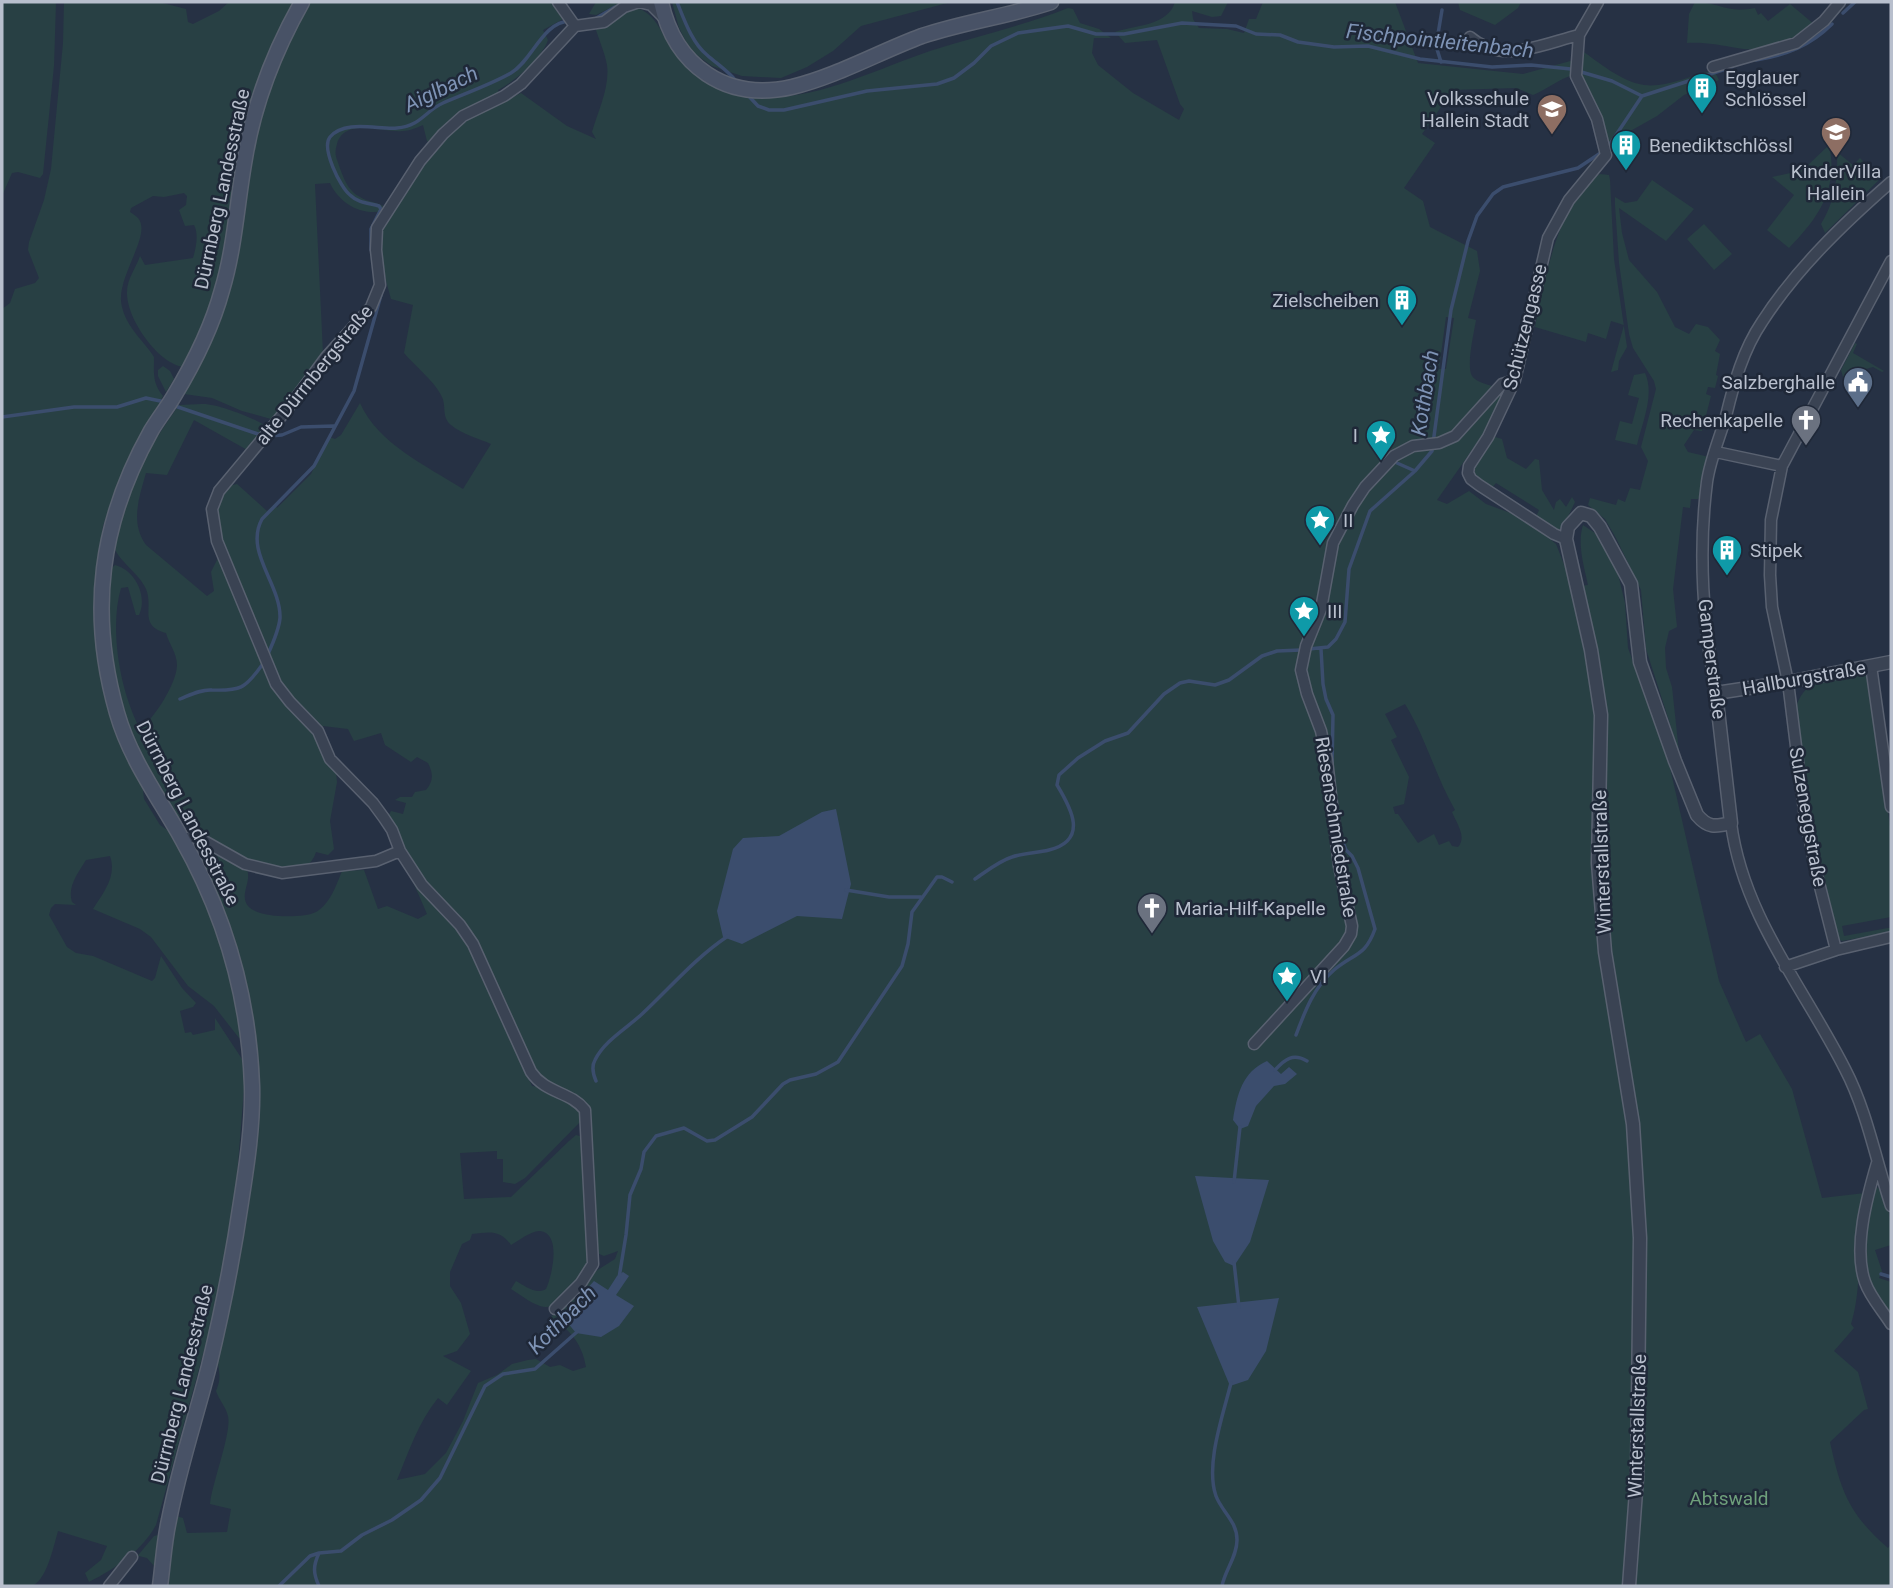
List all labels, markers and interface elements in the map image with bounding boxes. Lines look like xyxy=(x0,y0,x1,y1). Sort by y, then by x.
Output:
water label: Fischpointleitenbach xyxy=(1345,19,1535,63)
water label: Aiglbach xyxy=(399,61,482,118)
place label: Egglauer Schlössel xyxy=(1725,66,1806,111)
building icon: Egglauer Schlössel xyxy=(1685,71,1719,115)
street label: Dürrnberg Landesstraße xyxy=(190,87,254,291)
place label: Volksschule Hallein Stadt xyxy=(1421,87,1529,132)
school or university icon: Volksschule Hallein Stadt xyxy=(1535,92,1569,136)
school or university icon: KinderVilla Hallein xyxy=(1819,115,1853,159)
building icon: Benediktschlössl xyxy=(1609,128,1643,172)
place label: Benediktschlössl xyxy=(1649,134,1793,157)
place label: KinderVilla Hallein xyxy=(1791,160,1881,205)
street label: Schützengasse xyxy=(1498,262,1552,392)
building icon: Zielscheiben xyxy=(1385,283,1419,327)
place label: Zielscheiben xyxy=(1272,289,1379,312)
street label: alte Dürrnbergstraße xyxy=(250,300,378,450)
water label: Kothbach xyxy=(1406,348,1444,438)
public building icon: Salzberghalle xyxy=(1841,365,1875,409)
place label: Salzberghalle xyxy=(1722,371,1835,394)
church icon: Rechenkapelle xyxy=(1789,403,1823,447)
place label: Rechenkapelle xyxy=(1660,409,1783,432)
place icon: I xyxy=(1364,418,1398,462)
place label: I xyxy=(1353,424,1358,447)
place icon: II xyxy=(1303,503,1337,547)
place label: II xyxy=(1343,509,1353,532)
building icon: Stipek xyxy=(1710,533,1744,577)
place label: Stipek xyxy=(1750,539,1803,562)
place icon: III xyxy=(1287,594,1321,638)
street label: Gamperstraße xyxy=(1693,598,1731,720)
place label: III xyxy=(1327,600,1343,623)
street label: Hallburgstraße xyxy=(1740,656,1868,700)
street label: Dürrnberg Landesstraße xyxy=(131,717,245,909)
street label: Riesenschmiedstraße xyxy=(1310,735,1362,919)
street label: Sulzeneggstraße xyxy=(1784,745,1832,889)
street label: Winterstallstraße xyxy=(1588,790,1616,934)
church icon: Maria-Hilf-Kapelle xyxy=(1135,891,1169,935)
place label: Maria-Hilf-Kapelle xyxy=(1175,897,1326,920)
place icon: VI xyxy=(1270,959,1304,1003)
place label: VI xyxy=(1310,965,1327,988)
water label: Kothbach xyxy=(523,1281,601,1359)
street label: Dürrnberg Landesstraße xyxy=(146,1282,218,1486)
street label: Winterstallstraße xyxy=(1623,1354,1651,1498)
park label: Abtswald xyxy=(1689,1487,1769,1510)

